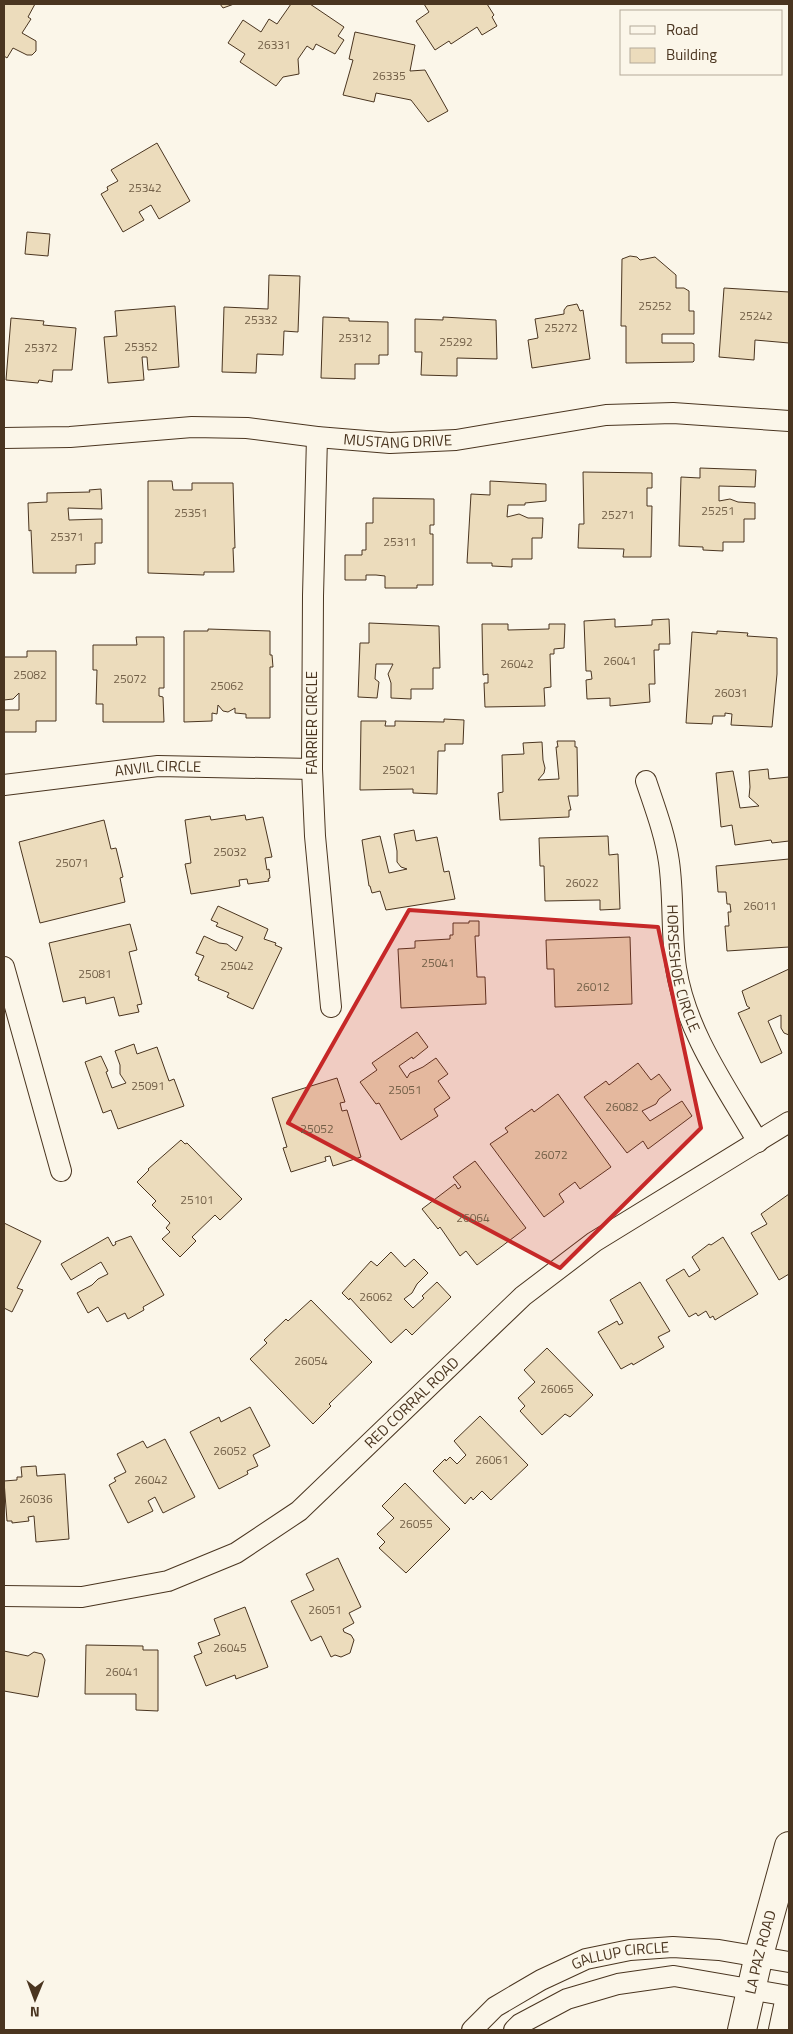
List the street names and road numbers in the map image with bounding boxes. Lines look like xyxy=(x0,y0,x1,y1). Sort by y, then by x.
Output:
street label: MUSTANG DRIVE xyxy=(343,427,453,454)
street label: FARRIER CIRCLE xyxy=(300,671,323,775)
street label: ANVIL CIRCLE xyxy=(113,754,201,782)
street label: HORSESHOE CIRCLE xyxy=(661,904,707,1036)
street label: RED CORRAL ROAD xyxy=(359,1351,464,1454)
street label: LA PAZ ROAD xyxy=(738,1907,782,1996)
street label: GALLUP CIRCLE xyxy=(567,1935,670,1975)

